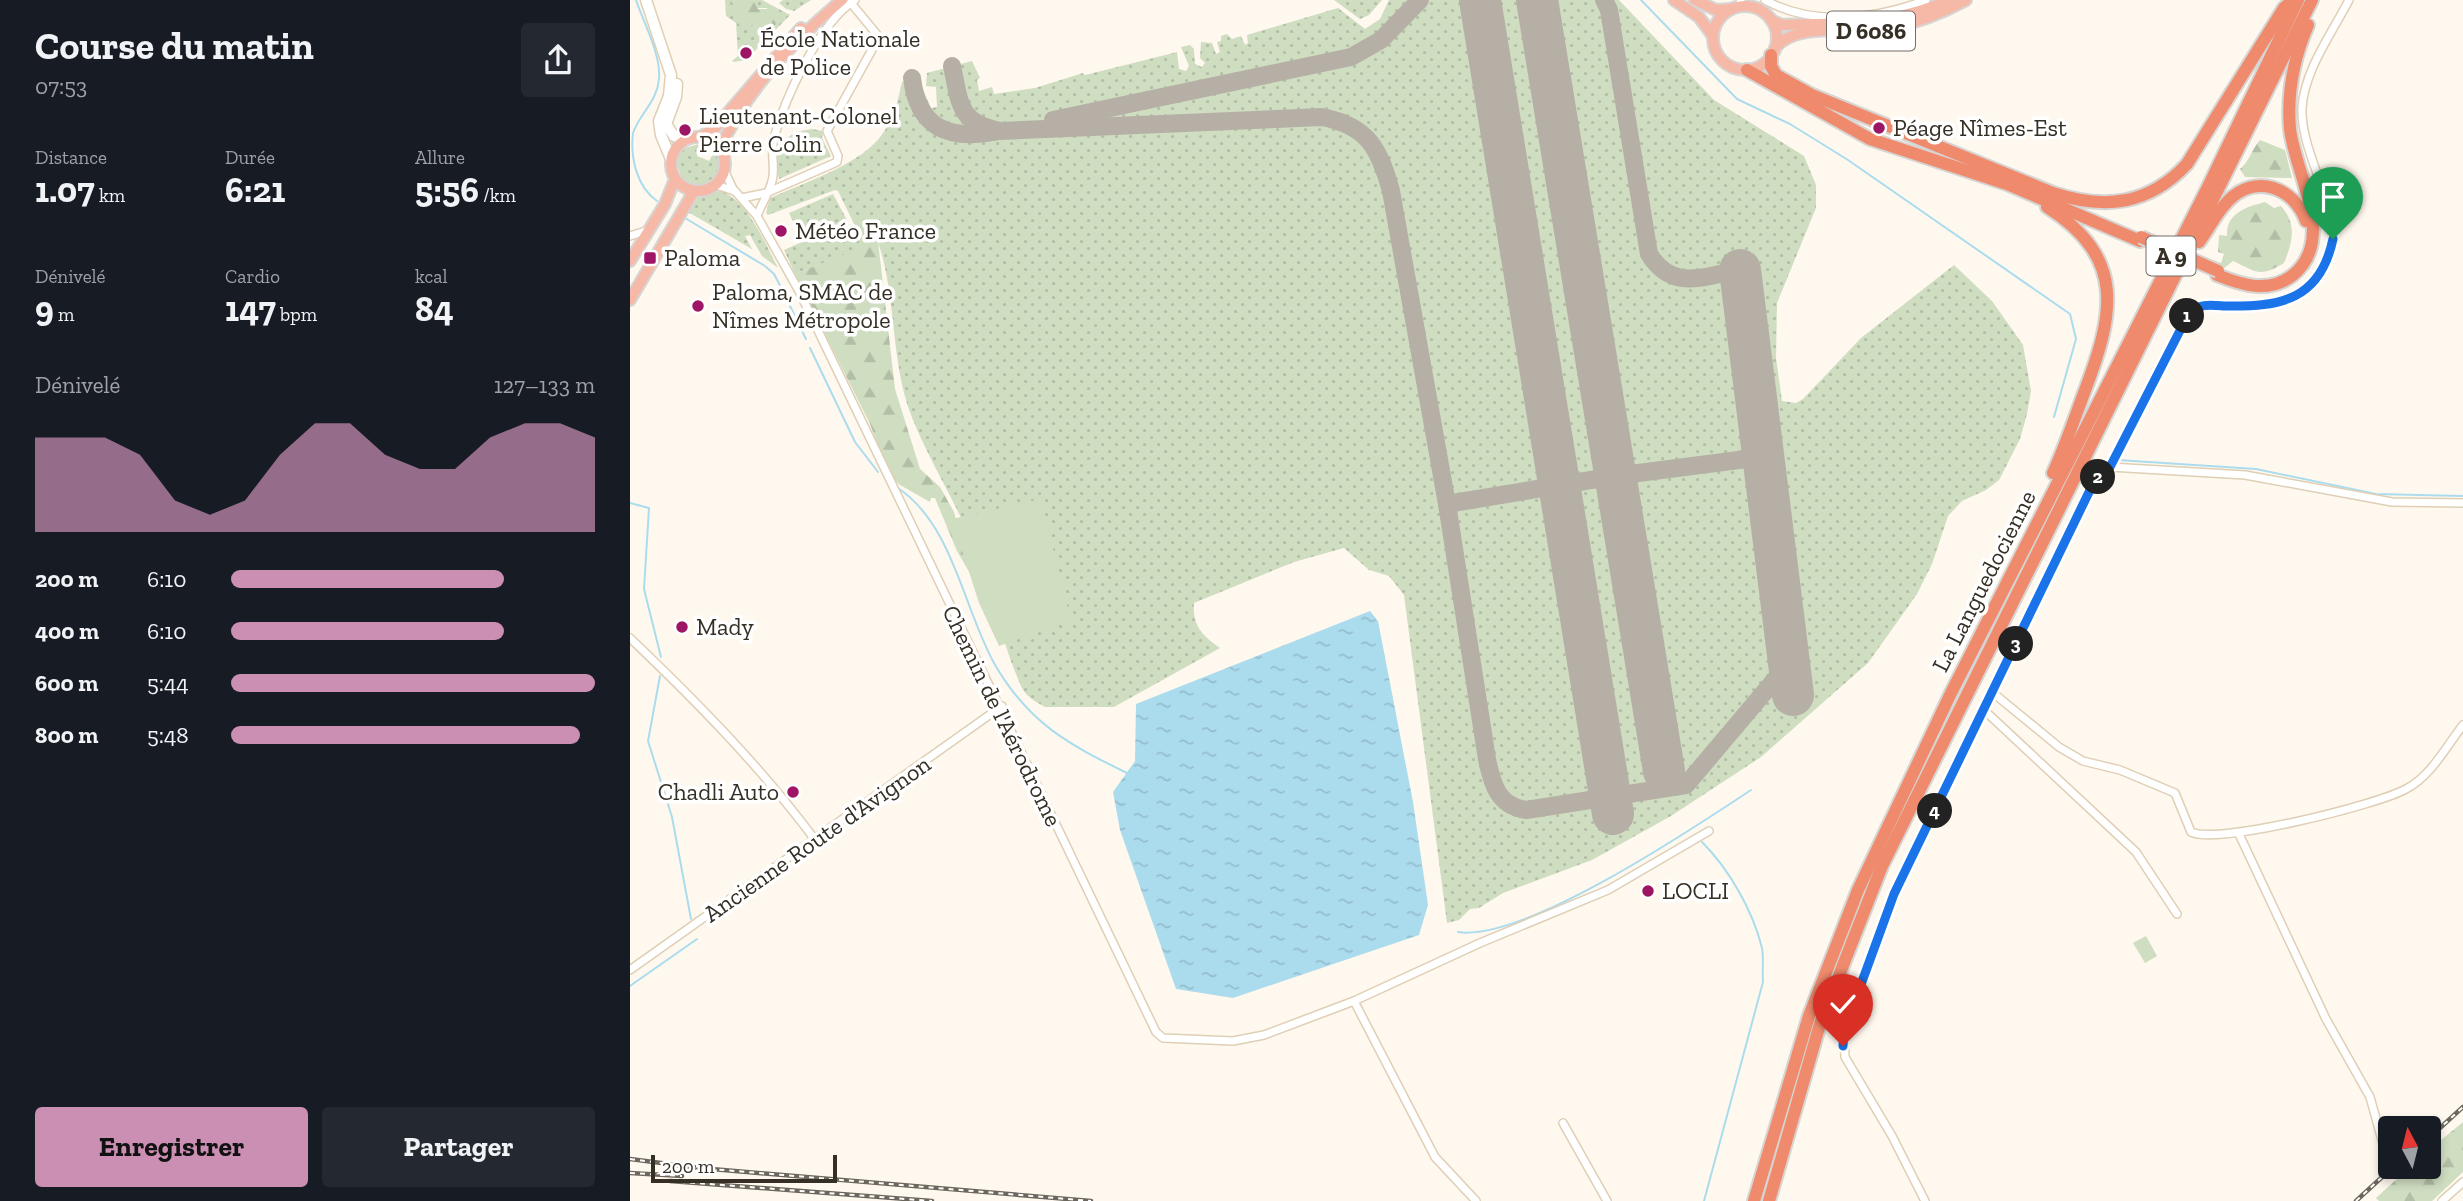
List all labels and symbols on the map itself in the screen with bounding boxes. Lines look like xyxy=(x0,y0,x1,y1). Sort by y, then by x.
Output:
road number: D 6086 xyxy=(1827,12,1915,50)
place label: École Nationale de Police xyxy=(760,24,920,81)
marker: École Nationale de Police xyxy=(738,45,754,61)
place label: Lieutenant-Colonel Pierre Colin xyxy=(699,101,898,158)
place label: Péage Nîmes-Est xyxy=(1893,113,2067,142)
marker: Péage Nîmes-Est xyxy=(1871,120,1887,136)
marker: Lieutenant-Colonel Pierre Colin xyxy=(677,122,693,138)
pin xyxy=(2303,167,2363,239)
place label: Météo France xyxy=(795,216,936,245)
marker: Météo France xyxy=(773,223,789,239)
road number: A 9 xyxy=(2146,236,2196,276)
place label: Paloma xyxy=(664,243,741,272)
marker: Paloma xyxy=(642,250,658,266)
place label: Paloma, SMAC de Nîmes Métropole xyxy=(712,277,893,334)
marker: Paloma, SMAC de Nîmes Métropole xyxy=(690,298,706,314)
pin: 1 xyxy=(2170,298,2204,334)
pin: 2 xyxy=(2080,460,2116,494)
street label: La Languedocienne xyxy=(1925,485,2042,676)
street label: Chemin de l'Aérodrome xyxy=(936,600,1069,831)
place label: Mady xyxy=(696,612,754,641)
marker: Mady xyxy=(674,619,690,635)
pin: 3 xyxy=(1998,626,2034,662)
street label: Ancienne Route d'Avignon xyxy=(697,749,936,928)
place label: Chadli Auto xyxy=(658,777,779,806)
marker: Chadli Auto xyxy=(785,784,801,800)
pin: 4 xyxy=(1918,794,1952,828)
place label: LOCLI xyxy=(1662,876,1729,905)
marker: LOCLI xyxy=(1640,883,1656,899)
pin xyxy=(1813,974,1873,1046)
north arrow xyxy=(2378,1116,2441,1180)
scale bar xyxy=(651,1152,836,1184)

